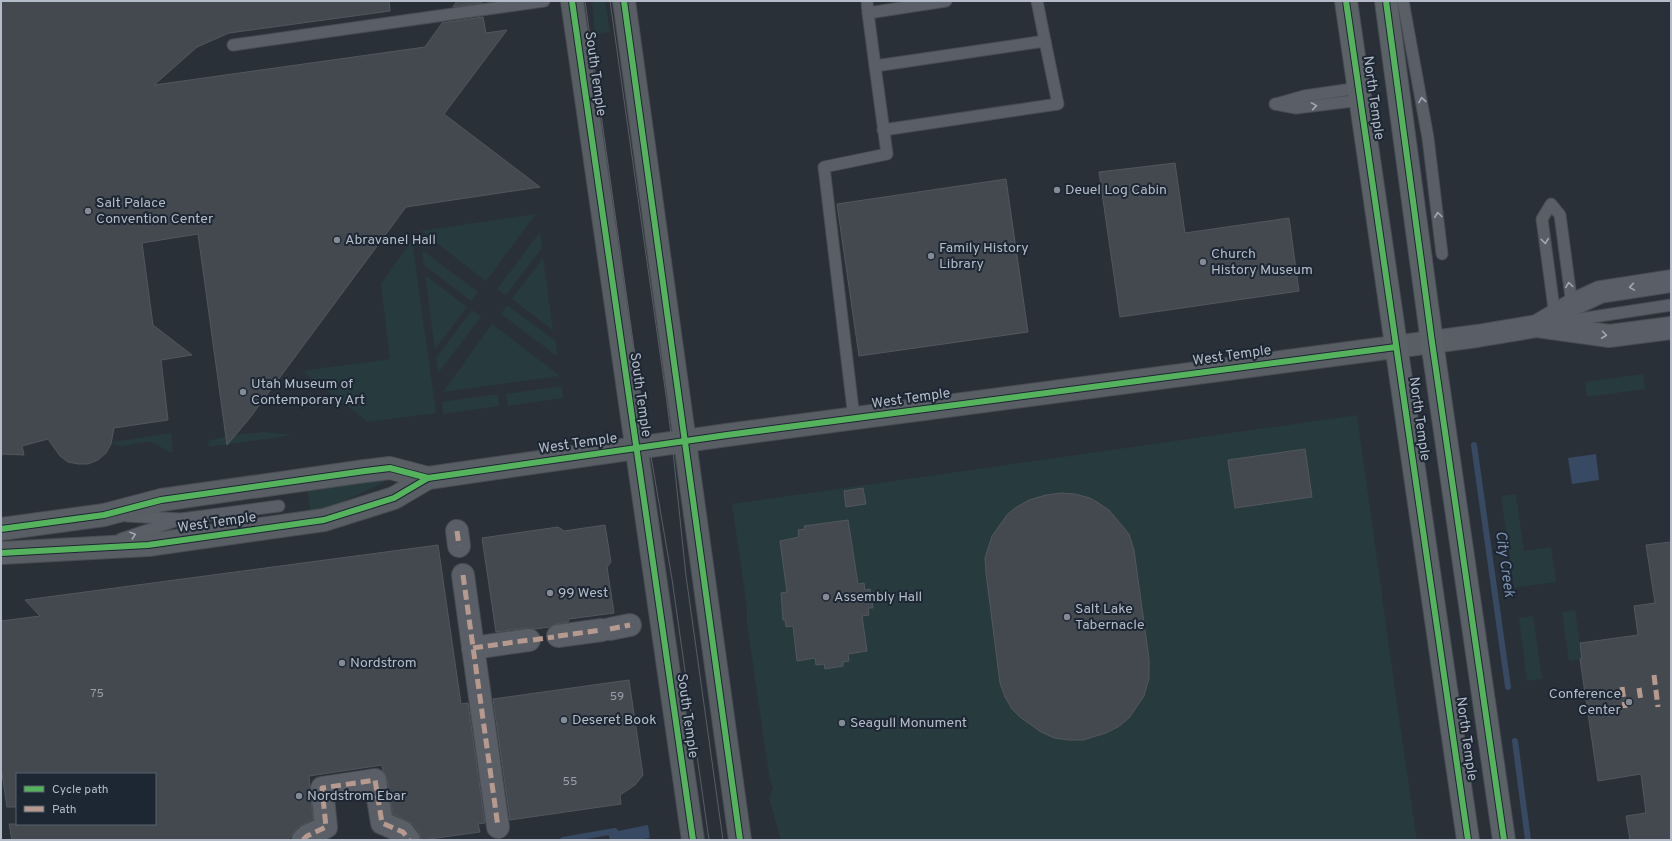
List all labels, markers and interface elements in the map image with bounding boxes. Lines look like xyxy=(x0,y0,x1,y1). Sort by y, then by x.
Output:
street label: South Temple xyxy=(581,31,609,117)
street label: North Temple xyxy=(1359,55,1387,141)
one-way arrow xyxy=(1418,97,1426,103)
one-way arrow xyxy=(1311,102,1317,111)
place label: Deuel Log Cabin xyxy=(1065,182,1167,199)
marker: Deuel Log Cabin xyxy=(1052,185,1062,195)
place label: Salt Palace Convention Center xyxy=(96,195,214,228)
marker: Salt Palace Convention Center xyxy=(83,206,93,216)
one-way arrow xyxy=(1434,212,1443,218)
place label: Abravanel Hall xyxy=(345,232,436,249)
marker: Abravanel Hall xyxy=(332,235,342,245)
one-way arrow xyxy=(1540,238,1549,244)
place label: Family History Library xyxy=(939,240,1029,273)
place label: Church History Museum xyxy=(1211,246,1313,279)
marker: Family History Library xyxy=(926,251,936,261)
marker: Church History Museum xyxy=(1198,257,1208,267)
one-way arrow xyxy=(1565,282,1574,288)
one-way arrow xyxy=(1629,282,1636,291)
one-way arrow xyxy=(1601,331,1607,340)
street label: West Temple xyxy=(1192,342,1272,370)
street label: South Temple xyxy=(626,352,654,438)
place label: Utah Museum of Contemporary Art xyxy=(251,376,365,409)
street label: North Temple xyxy=(1405,376,1433,462)
street label: West Temple xyxy=(871,385,951,413)
marker: Utah Museum of Contemporary Art xyxy=(238,387,248,397)
street label: West Temple xyxy=(538,430,618,458)
street label: West Temple xyxy=(177,509,257,537)
water label: City Creek xyxy=(1490,530,1518,599)
one-way arrow xyxy=(129,532,136,540)
place label: 99 West xyxy=(558,585,608,602)
marker: 99 West xyxy=(545,588,555,598)
place label: Assembly Hall xyxy=(834,589,922,606)
marker: Assembly Hall xyxy=(821,592,831,602)
place label: Salt Lake Tabernacle xyxy=(1075,601,1144,634)
marker: Salt Lake Tabernacle xyxy=(1062,612,1072,622)
place label: Nordstrom xyxy=(350,655,417,672)
marker: Nordstrom xyxy=(337,658,347,668)
street label: South Temple xyxy=(673,673,701,759)
house number: 75 xyxy=(90,686,104,702)
place label: Conference Center xyxy=(1549,686,1622,719)
house number: 59 xyxy=(610,689,624,705)
street label: North Temple xyxy=(1452,696,1480,782)
marker: Conference Center xyxy=(1624,697,1634,707)
place label: Deseret Book xyxy=(572,712,657,729)
marker: Deseret Book xyxy=(559,715,569,725)
place label: Seagull Monument xyxy=(850,715,967,732)
marker: Seagull Monument xyxy=(837,718,847,728)
legend xyxy=(16,773,156,825)
house number: 55 xyxy=(563,774,577,790)
text: Cycle path xyxy=(52,782,109,798)
place label: Nordstrom Ebar xyxy=(307,788,407,805)
marker: Nordstrom Ebar xyxy=(294,791,304,801)
text: Path xyxy=(52,802,77,818)

